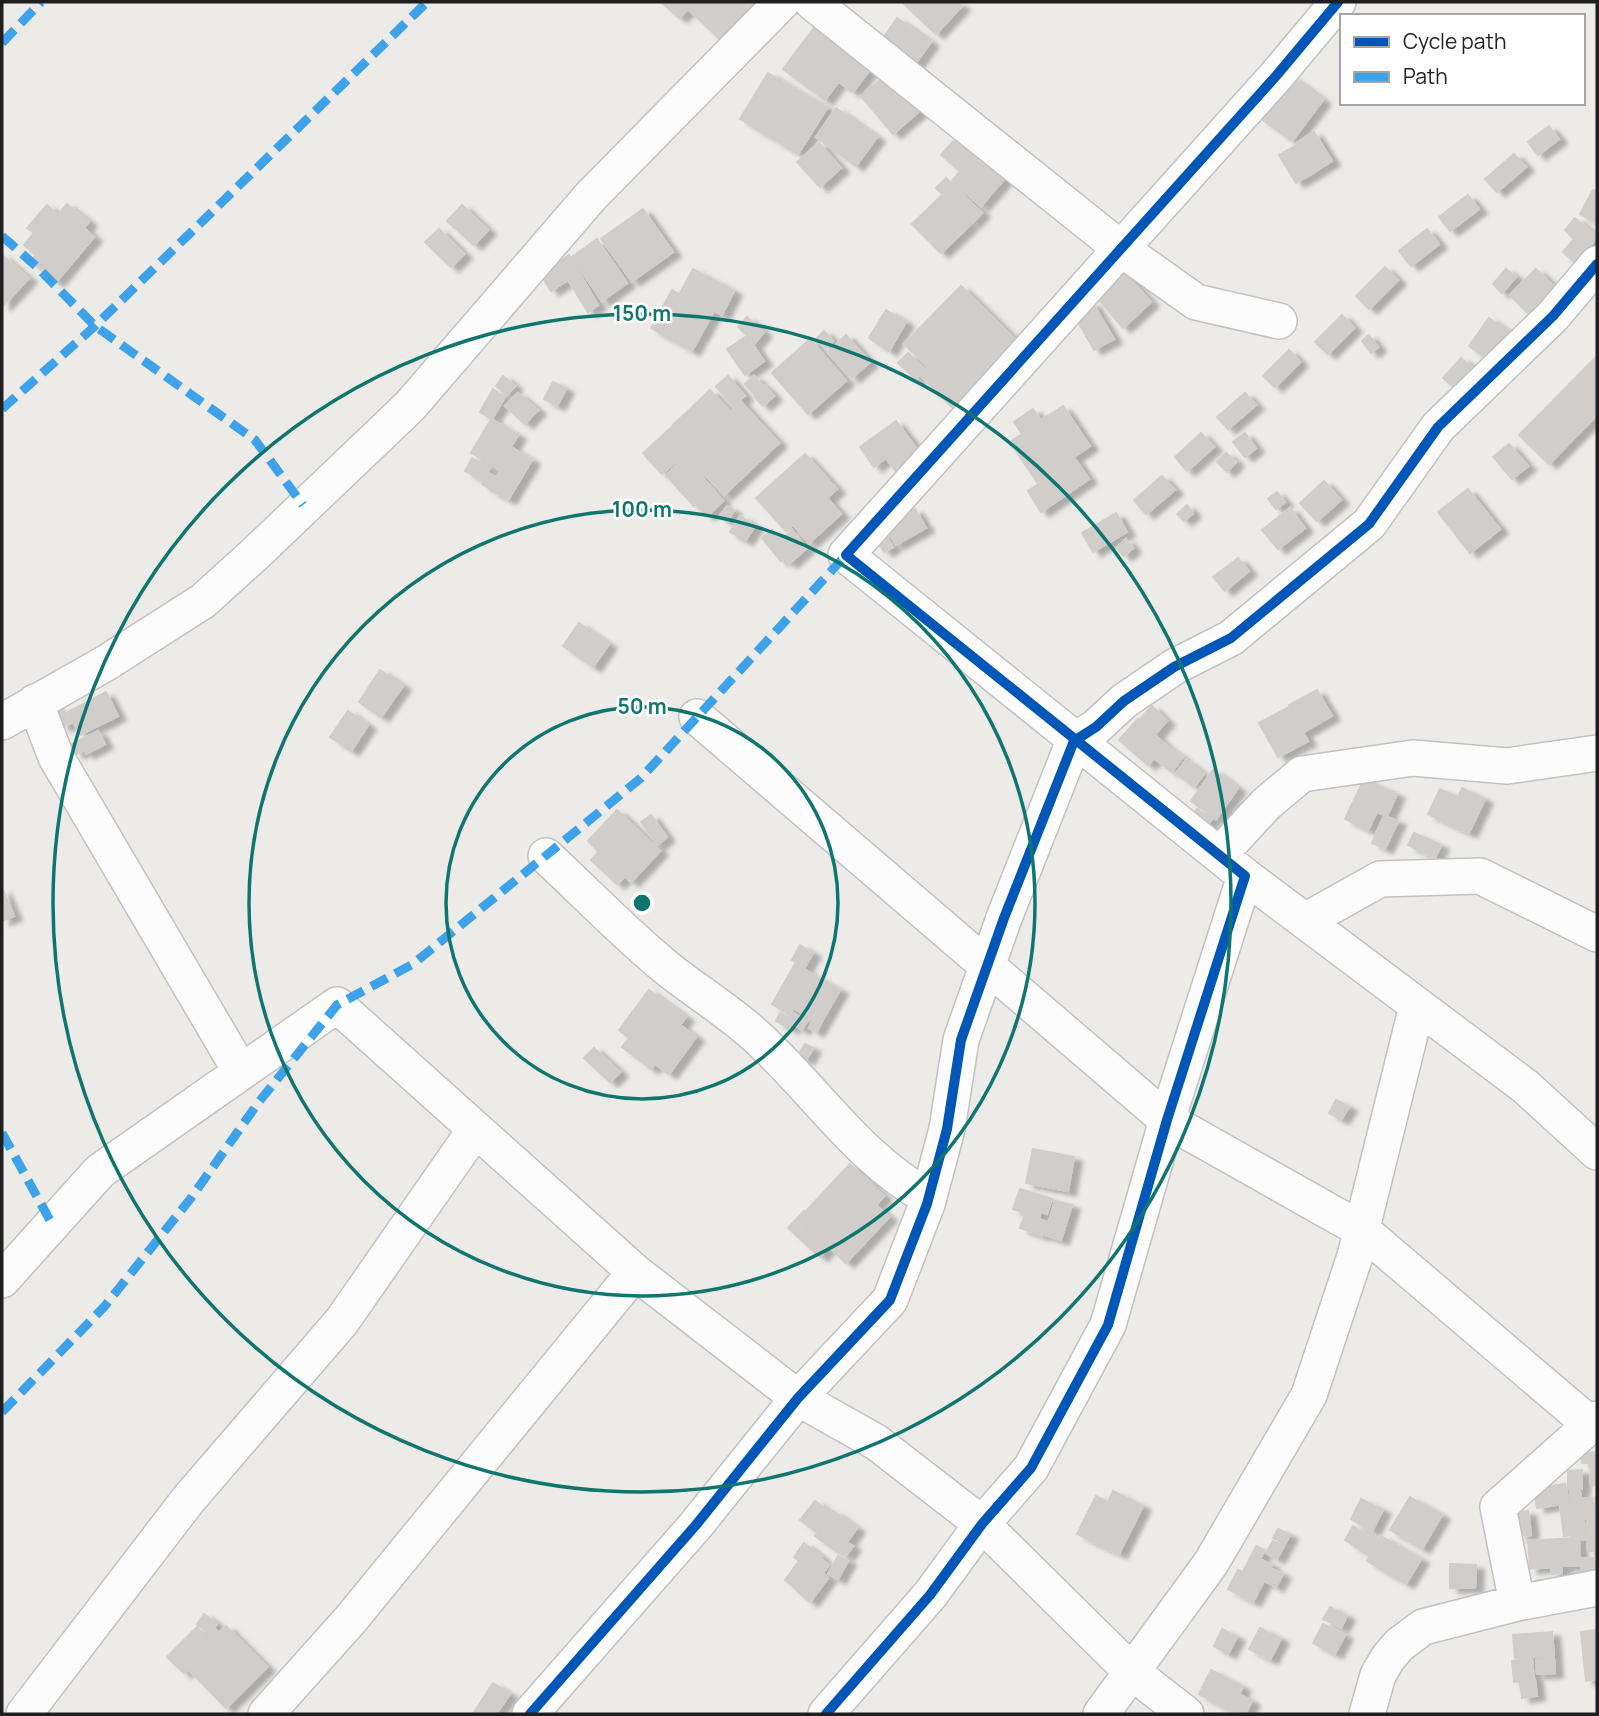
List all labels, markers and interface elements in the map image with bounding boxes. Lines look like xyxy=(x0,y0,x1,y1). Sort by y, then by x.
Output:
legend xyxy=(1340,14,1585,105)
text: Cycle path xyxy=(1403,27,1506,55)
text: Path xyxy=(1403,62,1448,90)
text: 150 m xyxy=(613,299,671,327)
text: 100 m xyxy=(612,495,672,523)
text: 50 m xyxy=(617,692,667,720)
centre of rings xyxy=(630,891,654,915)

